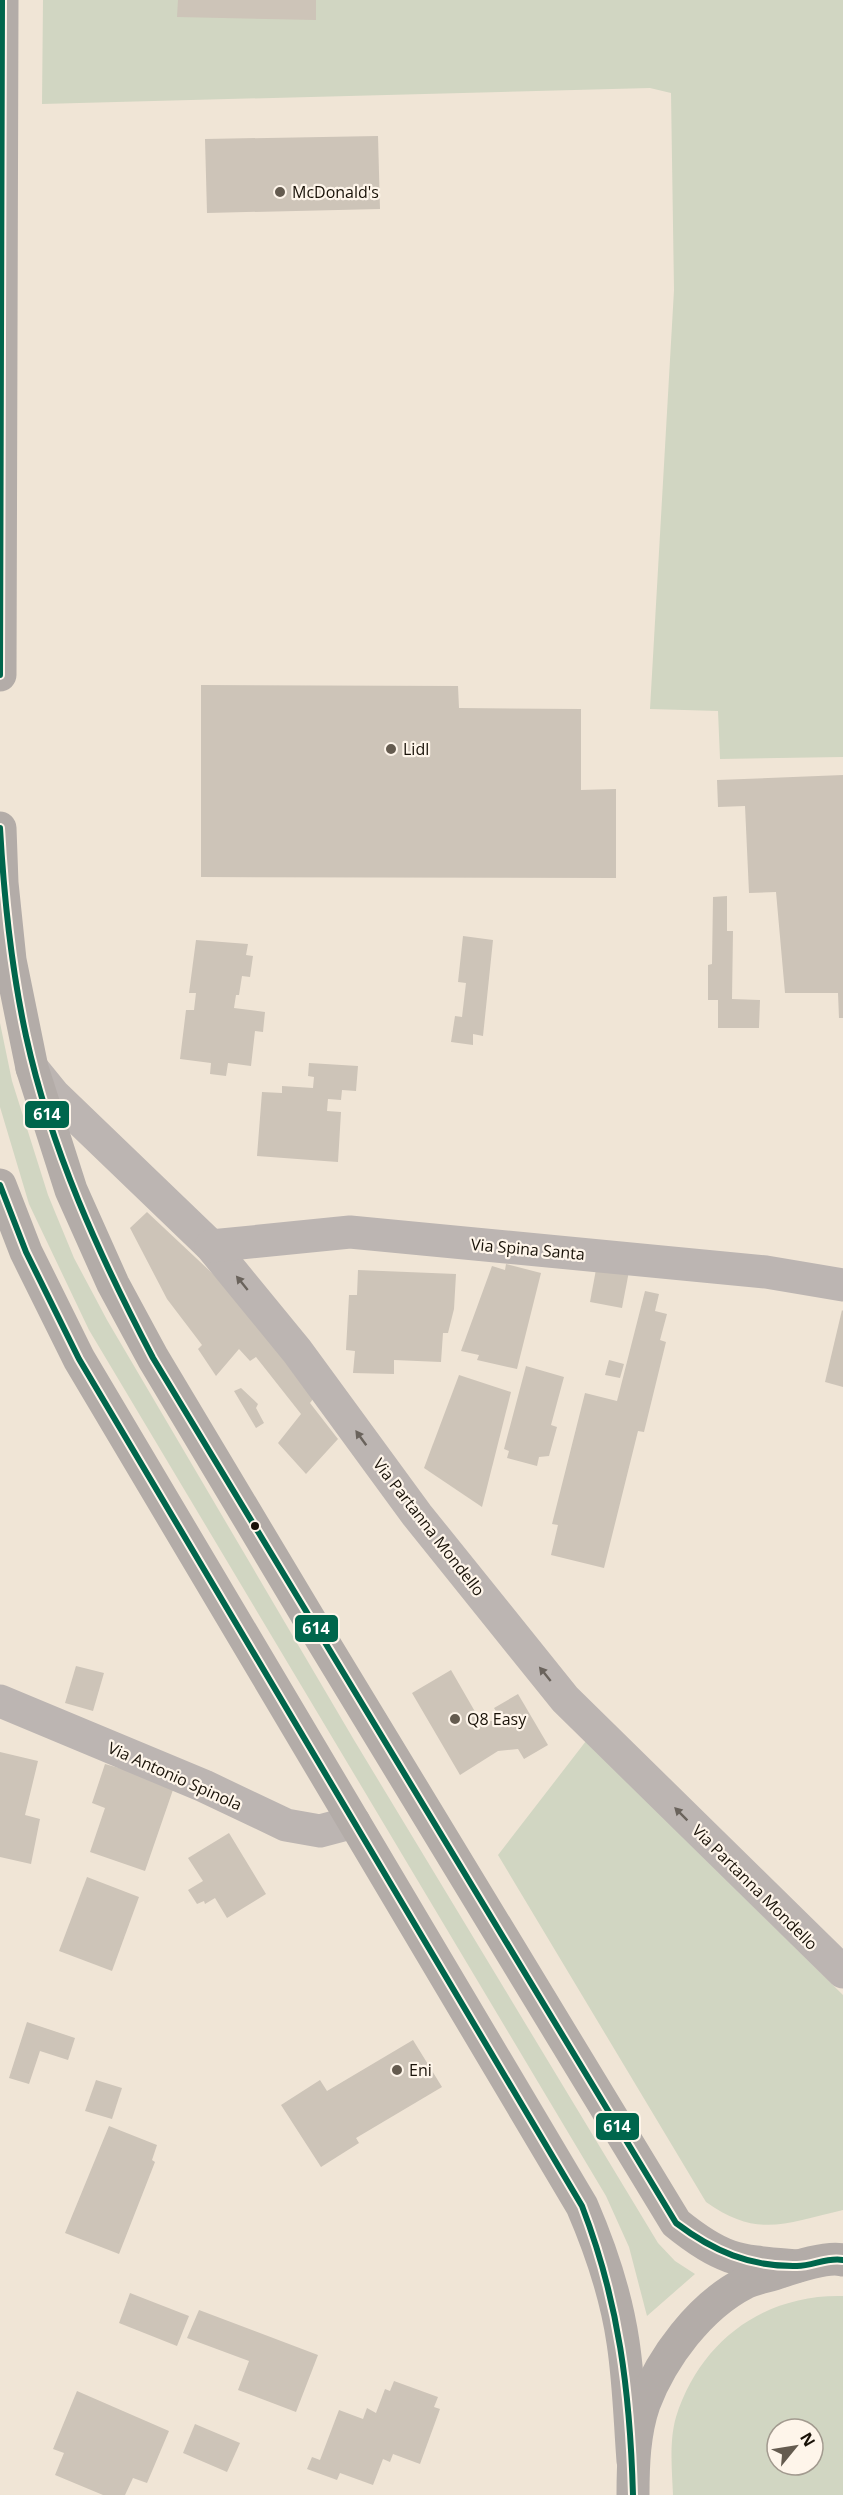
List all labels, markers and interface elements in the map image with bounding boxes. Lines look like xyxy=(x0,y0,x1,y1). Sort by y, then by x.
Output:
place label: McDonald's xyxy=(292,181,379,203)
marker: McDonald's xyxy=(273,185,287,199)
place label: Lidl xyxy=(403,738,429,760)
marker: Lidl xyxy=(384,742,398,756)
line badge: 614 xyxy=(24,1100,70,1129)
text: 614 xyxy=(33,1103,61,1125)
street label: Via Spina Santa xyxy=(470,1233,586,1265)
one-way arrow xyxy=(236,1276,248,1291)
one-way arrow xyxy=(355,1430,367,1446)
street label: Via Partanna Mondello xyxy=(368,1454,490,1600)
unlabelled marker xyxy=(249,1520,261,1532)
line badge: 614 xyxy=(294,1614,339,1643)
text: 614 xyxy=(302,1617,330,1639)
one-way arrow xyxy=(539,1666,552,1682)
place label: Q8 Easy xyxy=(467,1708,527,1730)
marker: Q8 Easy xyxy=(448,1712,462,1726)
street label: Via Antonio Spinola xyxy=(105,1737,245,1815)
one-way arrow xyxy=(674,1808,688,1822)
street label: Via Partanna Mondello xyxy=(687,1819,823,1955)
place label: Eni xyxy=(409,2059,432,2081)
marker: Eni xyxy=(390,2063,404,2077)
line badge: 614 xyxy=(595,2112,640,2141)
text: 614 xyxy=(603,2115,631,2137)
north arrow xyxy=(765,2417,825,2477)
text: N xyxy=(795,2428,821,2451)

